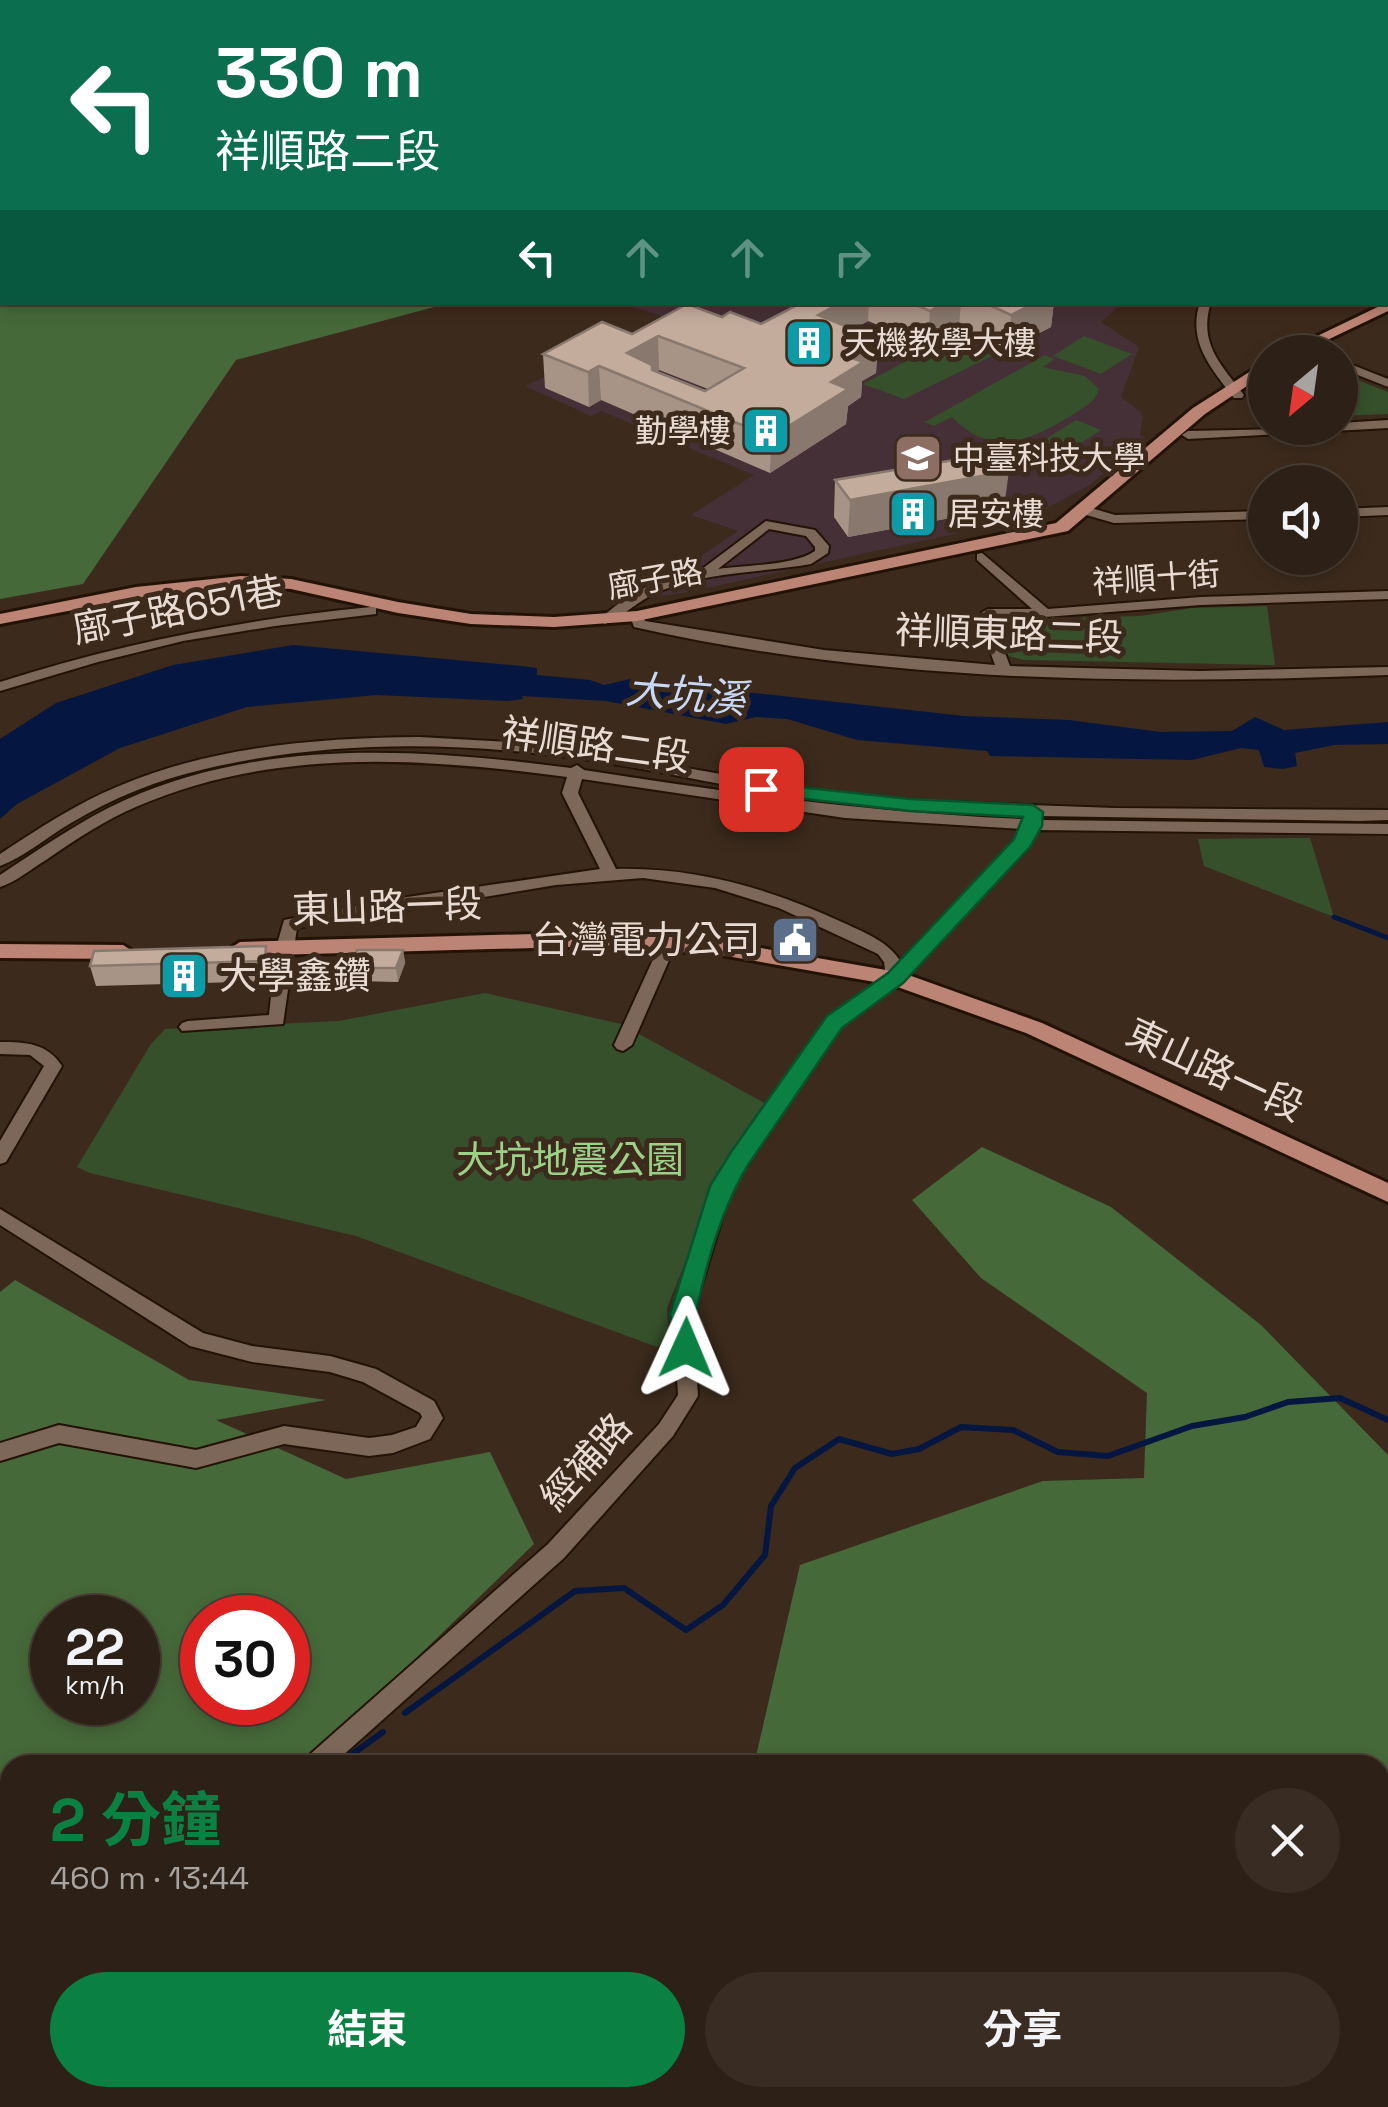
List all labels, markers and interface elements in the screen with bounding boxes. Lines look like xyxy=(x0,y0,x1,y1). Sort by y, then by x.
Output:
text: 330 m xyxy=(215,28,423,117)
icon: left xyxy=(50,40,180,170)
text: 祥順路二段 xyxy=(215,123,440,180)
icon: left xyxy=(510,230,565,285)
icon: ahead xyxy=(615,230,670,285)
icon: ahead xyxy=(720,230,775,285)
icon: right xyxy=(825,230,880,285)
building icon: 天機教學大樓 xyxy=(783,317,835,369)
place label: 天機教學大樓 xyxy=(844,323,1036,363)
north arrow xyxy=(1248,335,1358,445)
map controls xyxy=(1248,335,1358,575)
building icon: 勤學樓 xyxy=(740,405,792,457)
place label: 勤學樓 xyxy=(635,411,731,451)
school or university icon: 中臺科技大學 xyxy=(892,432,944,484)
place label: 中臺科技大學 xyxy=(953,438,1145,478)
button: sound xyxy=(1248,465,1358,575)
building icon: 居安樓 xyxy=(887,488,939,540)
place label: 居安樓 xyxy=(948,494,1044,534)
street label: 廍子路 xyxy=(604,551,706,607)
street label: 祥順十街 xyxy=(1091,554,1221,602)
street label: 廍子路651巷 xyxy=(69,566,287,654)
street label: 祥順東路二段 xyxy=(894,606,1124,662)
water label: 大坑溪 xyxy=(624,664,753,726)
street label: 祥順路二段 xyxy=(499,708,693,782)
pin xyxy=(719,747,804,832)
icon: arrive xyxy=(734,762,789,817)
street label: 東山路一段 xyxy=(291,880,483,934)
public building icon: 台灣電力公司 xyxy=(769,914,821,966)
place label: 台灣電力公司 xyxy=(532,916,760,964)
building icon: 大學鑫鑽 xyxy=(158,950,210,1002)
place label: 大學鑫鑽 xyxy=(219,952,371,1000)
street label: 東山路一段 xyxy=(1119,1008,1311,1132)
park label: 大坑地震公園 xyxy=(456,1136,684,1184)
position arrow xyxy=(634,1296,738,1400)
street label: 經補路 xyxy=(530,1404,642,1520)
speed limit sign: 30 xyxy=(180,1595,310,1725)
text: 22 xyxy=(65,1616,125,1680)
text: km/h xyxy=(65,1669,125,1701)
text: 2 分鐘 xyxy=(50,1782,221,1859)
button: close xyxy=(1235,1788,1340,1893)
text: 460 m · 13:44 xyxy=(50,1858,249,1898)
button: 結束 xyxy=(50,1972,685,2087)
button: 分享 xyxy=(705,1972,1340,2087)

